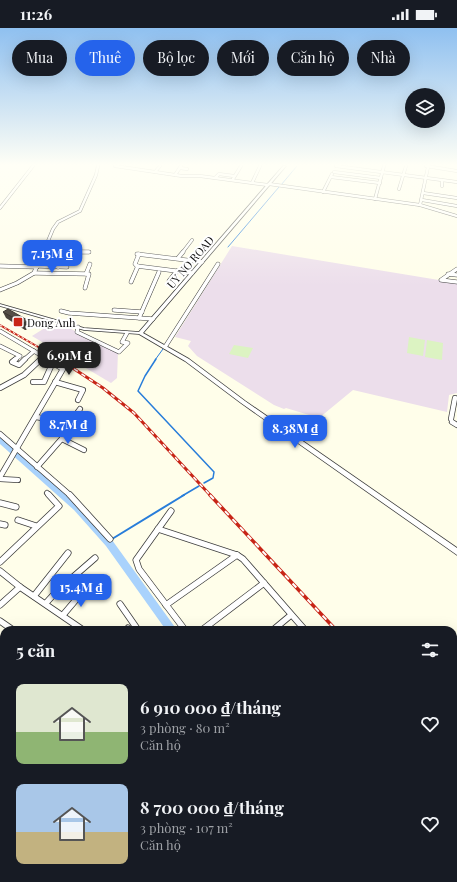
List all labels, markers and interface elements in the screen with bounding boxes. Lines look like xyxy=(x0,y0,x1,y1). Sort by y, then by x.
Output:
text: 11:26 xyxy=(20,4,52,24)
chip: Mua xyxy=(12,40,67,76)
chip: Thuê xyxy=(75,40,135,76)
chip: Bộ lọc xyxy=(143,40,209,76)
chip: Mới xyxy=(217,40,269,76)
chip: Căn hộ xyxy=(277,40,349,76)
chip: Nhà xyxy=(357,40,410,76)
map controls xyxy=(405,88,445,128)
button: layers xyxy=(405,88,445,128)
street label: UY NO ROAD xyxy=(163,233,217,291)
pin: 7.15M ₫ xyxy=(15,240,89,274)
text: 7.15M ₫ xyxy=(31,244,73,261)
place label: Dong Anh xyxy=(27,315,76,330)
marker: Dong Anh xyxy=(12,316,24,328)
pin: 6.91M ₫ xyxy=(32,342,106,376)
text: 6.91M ₫ xyxy=(47,346,91,363)
pin: 8.7M ₫ xyxy=(35,411,101,445)
text: 8.7M ₫ xyxy=(49,415,87,432)
pin: 8.38M ₫ xyxy=(258,415,332,449)
text: 8.38M ₫ xyxy=(272,419,318,436)
pin: 15.4M ₫ xyxy=(44,574,118,608)
text: 15.4M ₫ xyxy=(60,578,102,595)
text: 5 căn xyxy=(16,639,55,661)
icon: filters xyxy=(419,639,441,661)
text: 6 910 000 ₫/tháng xyxy=(140,696,281,718)
icon: home xyxy=(48,700,96,748)
icon: heart xyxy=(419,713,441,735)
text: 3 phòng · 80 m² xyxy=(140,719,230,736)
text: Căn hộ xyxy=(140,736,181,753)
text: 8 700 000 ₫/tháng xyxy=(140,796,284,818)
icon: home xyxy=(48,800,96,848)
icon: heart xyxy=(419,813,441,835)
text: 3 phòng · 107 m² xyxy=(140,819,233,836)
text: Căn hộ xyxy=(140,836,181,853)

